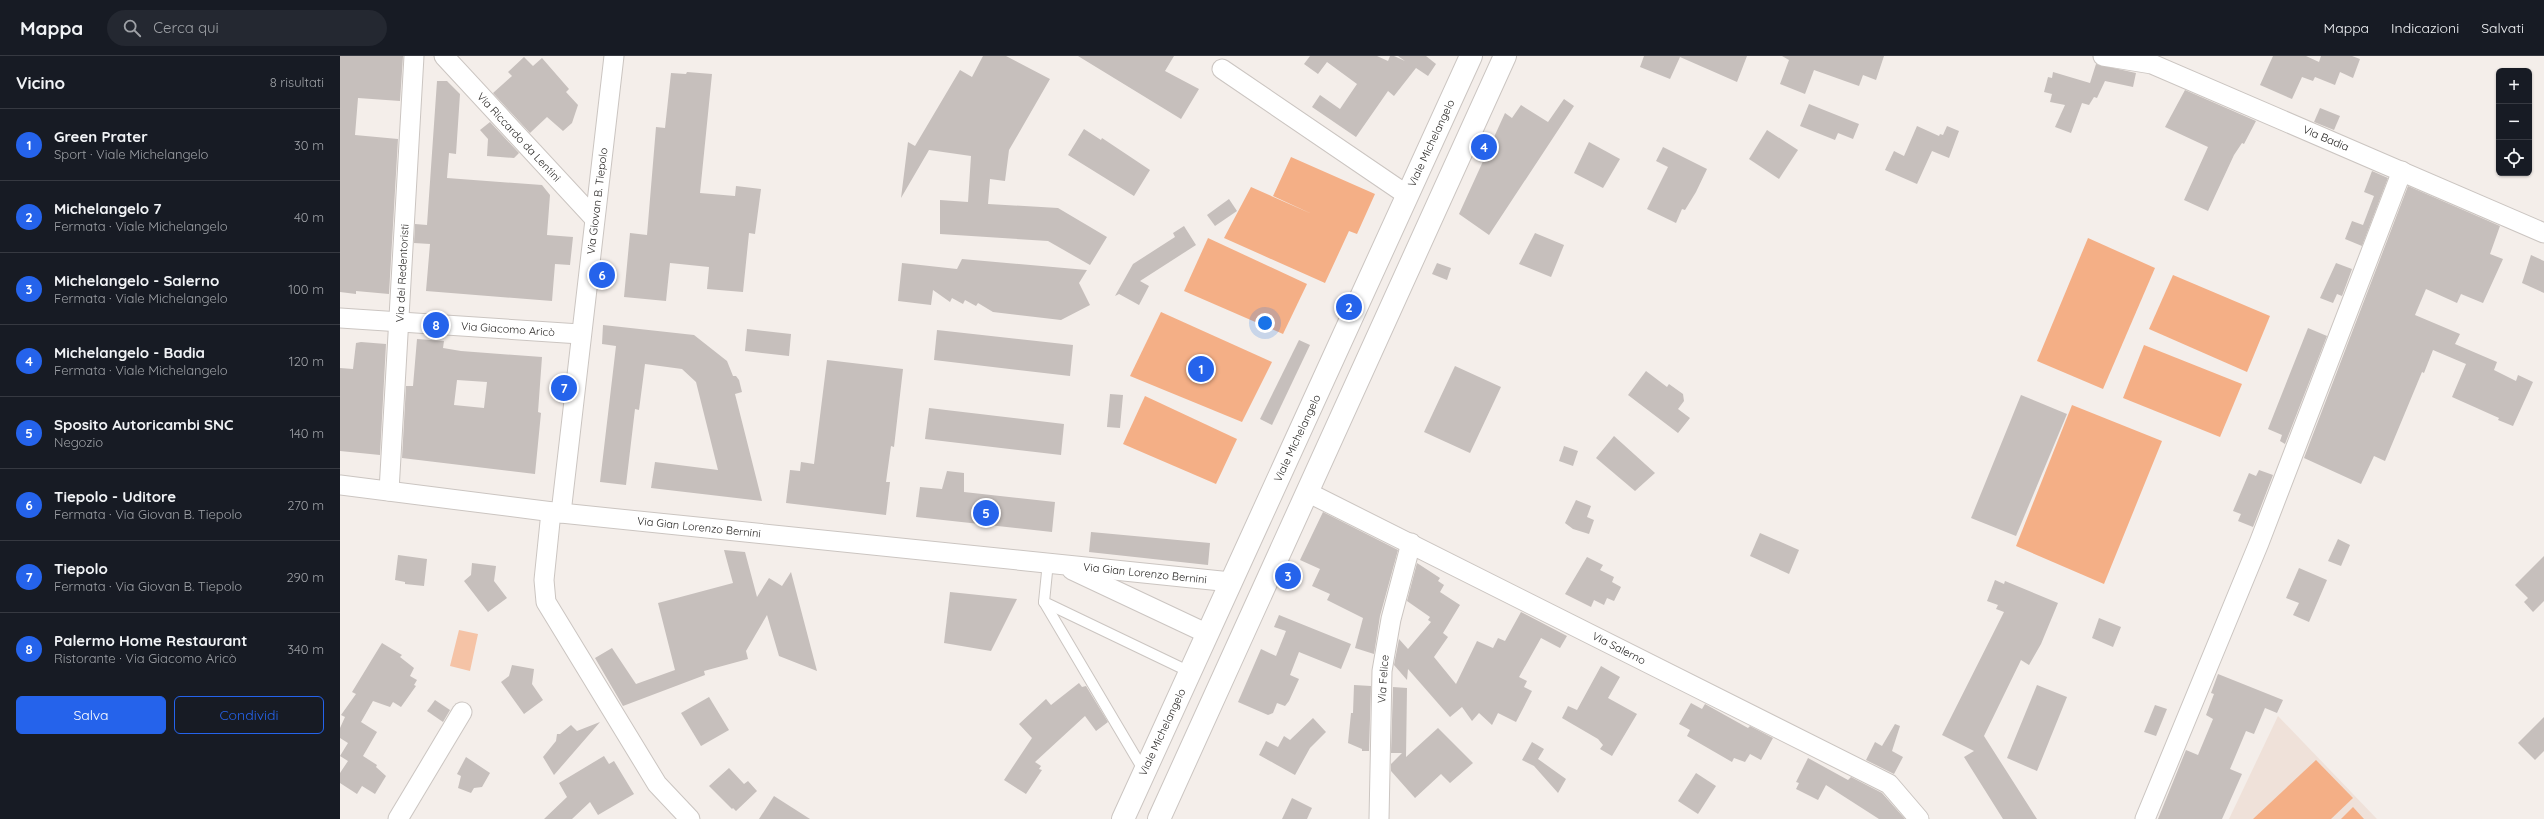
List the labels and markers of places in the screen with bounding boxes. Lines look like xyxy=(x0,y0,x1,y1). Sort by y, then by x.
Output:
pin: 4 xyxy=(1471,132,1497,162)
pin: 6 xyxy=(589,260,615,290)
pin: 2 xyxy=(1336,292,1362,322)
pin: 8 xyxy=(423,310,449,340)
pin: 1 xyxy=(1188,354,1214,384)
pin: 7 xyxy=(551,373,577,403)
pin: 5 xyxy=(973,498,999,528)
pin: 3 xyxy=(1275,561,1301,591)

